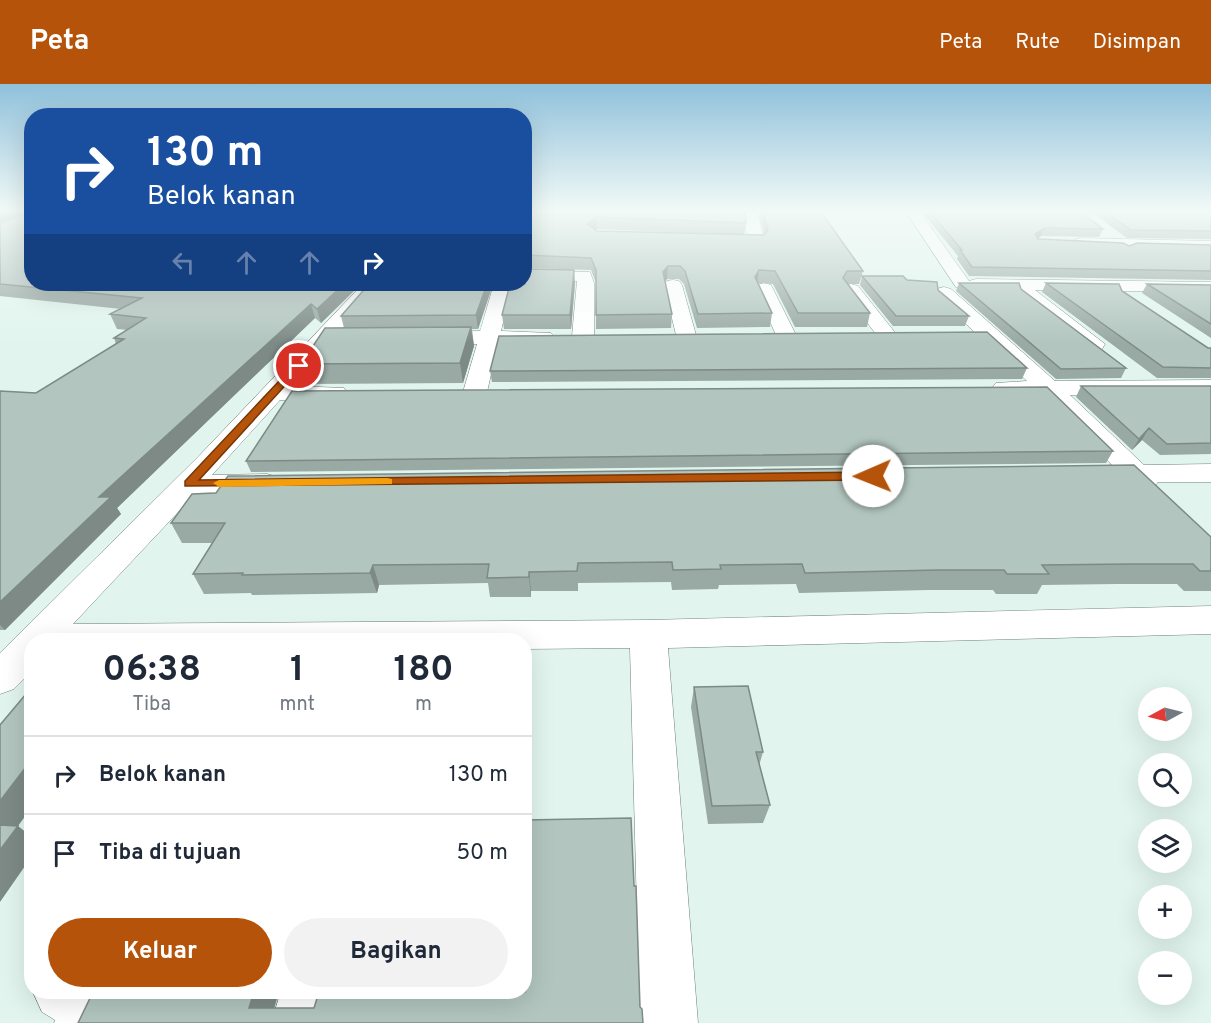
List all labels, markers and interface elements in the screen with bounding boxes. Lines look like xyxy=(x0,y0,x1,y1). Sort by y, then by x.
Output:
text: Peta xyxy=(30,24,89,60)
text: Peta xyxy=(939,29,982,56)
text: Rute xyxy=(1015,29,1060,56)
text: Disimpan xyxy=(1093,29,1181,56)
text: 130 m xyxy=(147,128,263,181)
icon: right xyxy=(48,132,126,210)
text: Belok kanan xyxy=(147,180,296,214)
icon: left xyxy=(167,246,200,279)
icon: ahead xyxy=(230,246,263,279)
icon: ahead xyxy=(293,246,326,279)
icon: right xyxy=(356,246,389,279)
pin xyxy=(273,340,324,391)
icon: arrive xyxy=(282,349,315,382)
position arrow xyxy=(841,444,905,508)
text: 06:38 xyxy=(102,648,201,694)
text: 1 xyxy=(290,648,304,694)
text: 180 xyxy=(393,648,454,694)
north arrow xyxy=(1138,687,1192,741)
map controls xyxy=(1138,687,1192,1005)
text: Tiba xyxy=(132,692,171,718)
text: mnt xyxy=(279,692,315,718)
text: m xyxy=(415,692,432,718)
button: search xyxy=(1138,753,1192,807)
icon: right xyxy=(48,759,81,792)
text: Belok kanan xyxy=(99,762,226,789)
text: 130 m xyxy=(449,762,508,789)
button: layers xyxy=(1138,819,1192,873)
icon: arrive xyxy=(48,837,81,870)
text: Tiba di tujuan xyxy=(99,840,241,867)
text: 50 m xyxy=(456,840,508,867)
button: + xyxy=(1138,885,1192,939)
button: Keluar xyxy=(48,918,272,987)
button: Bagikan xyxy=(284,918,508,987)
button: − xyxy=(1138,951,1192,1005)

